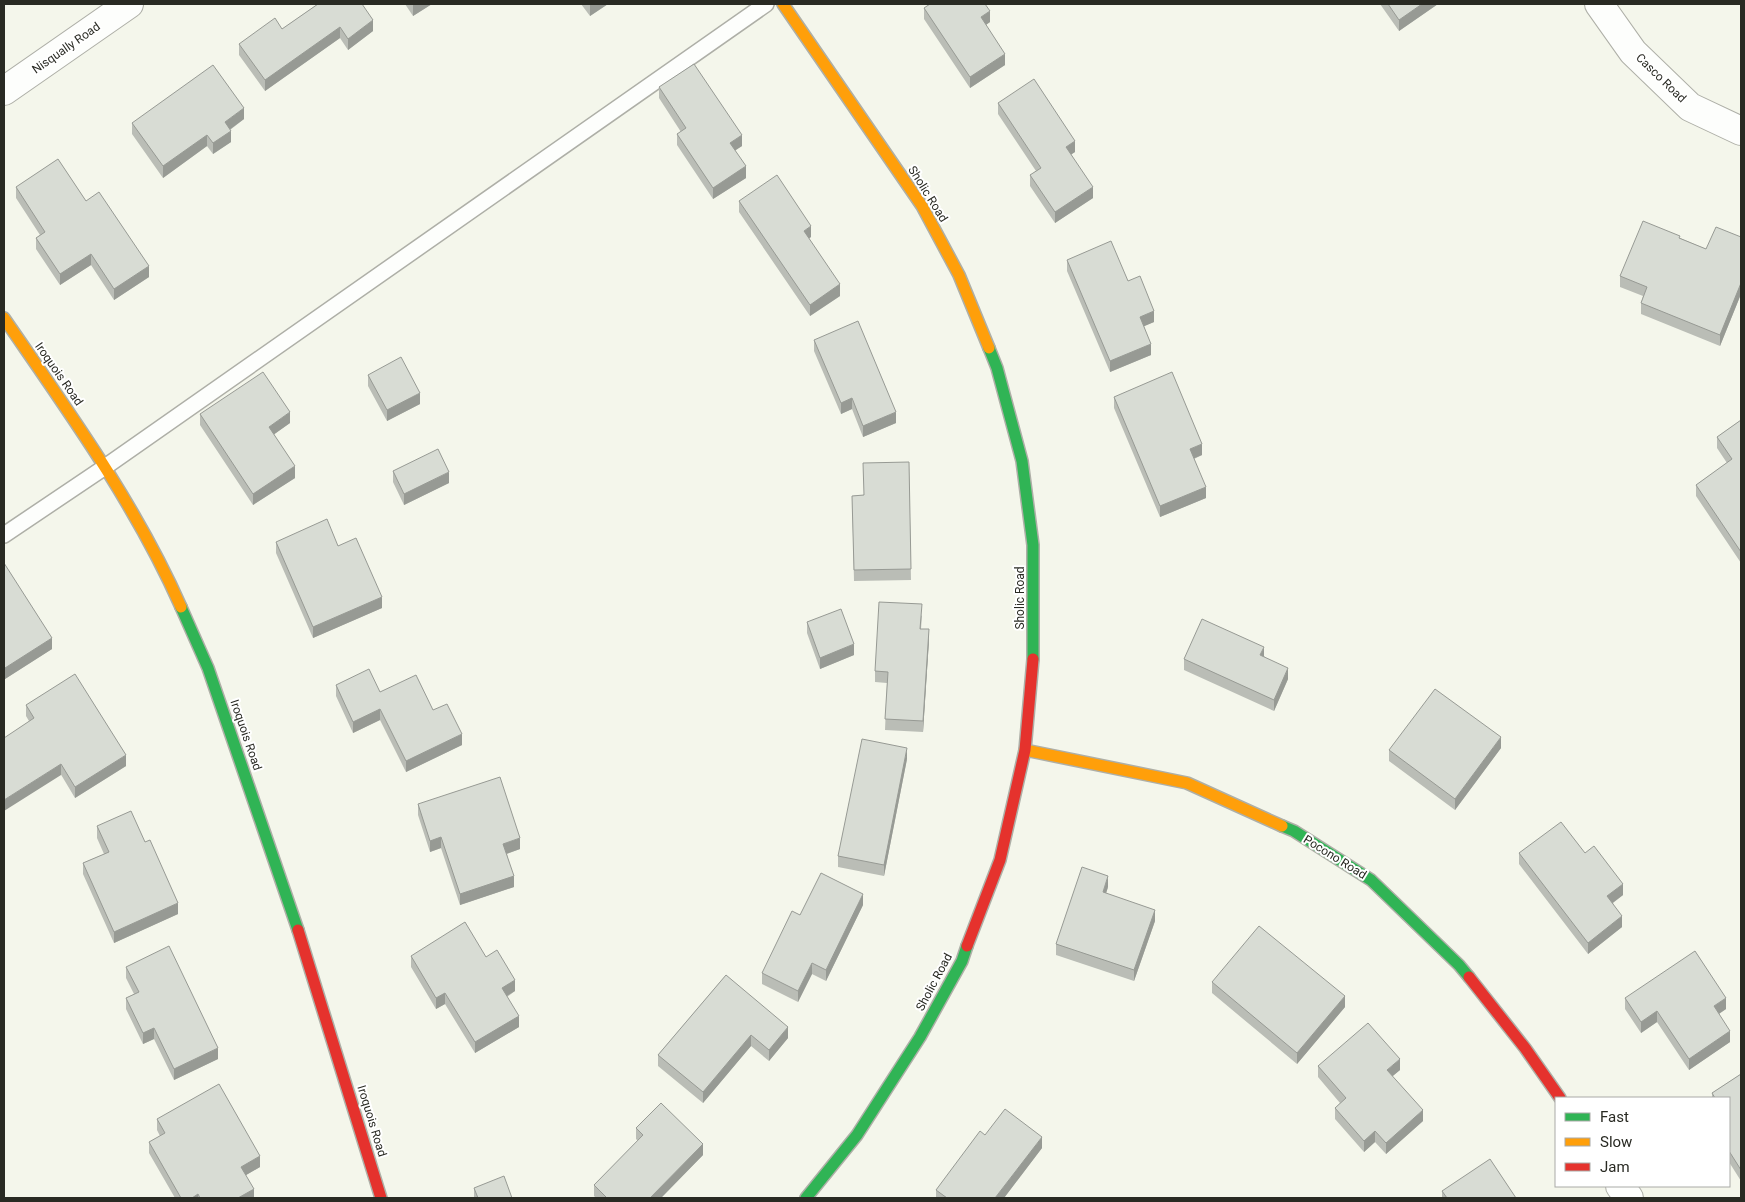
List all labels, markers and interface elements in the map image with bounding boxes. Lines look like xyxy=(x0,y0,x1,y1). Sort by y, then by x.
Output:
street label: Nisqually Road xyxy=(29,19,103,77)
street label: Casco Road xyxy=(1633,51,1689,105)
street label: Sholic Road xyxy=(905,163,951,225)
street label: Iroquois Road xyxy=(32,340,86,408)
street label: Sholic Road xyxy=(1013,566,1027,630)
street label: Iroquois Road xyxy=(227,698,265,772)
street label: Pocono Road xyxy=(1301,832,1369,882)
street label: Sholic Road xyxy=(913,951,955,1013)
street label: Iroquois Road xyxy=(354,1084,390,1158)
legend xyxy=(1555,1097,1730,1187)
text: Fast xyxy=(1600,1108,1629,1126)
text: Slow xyxy=(1600,1133,1632,1151)
text: Jam xyxy=(1600,1158,1630,1176)

